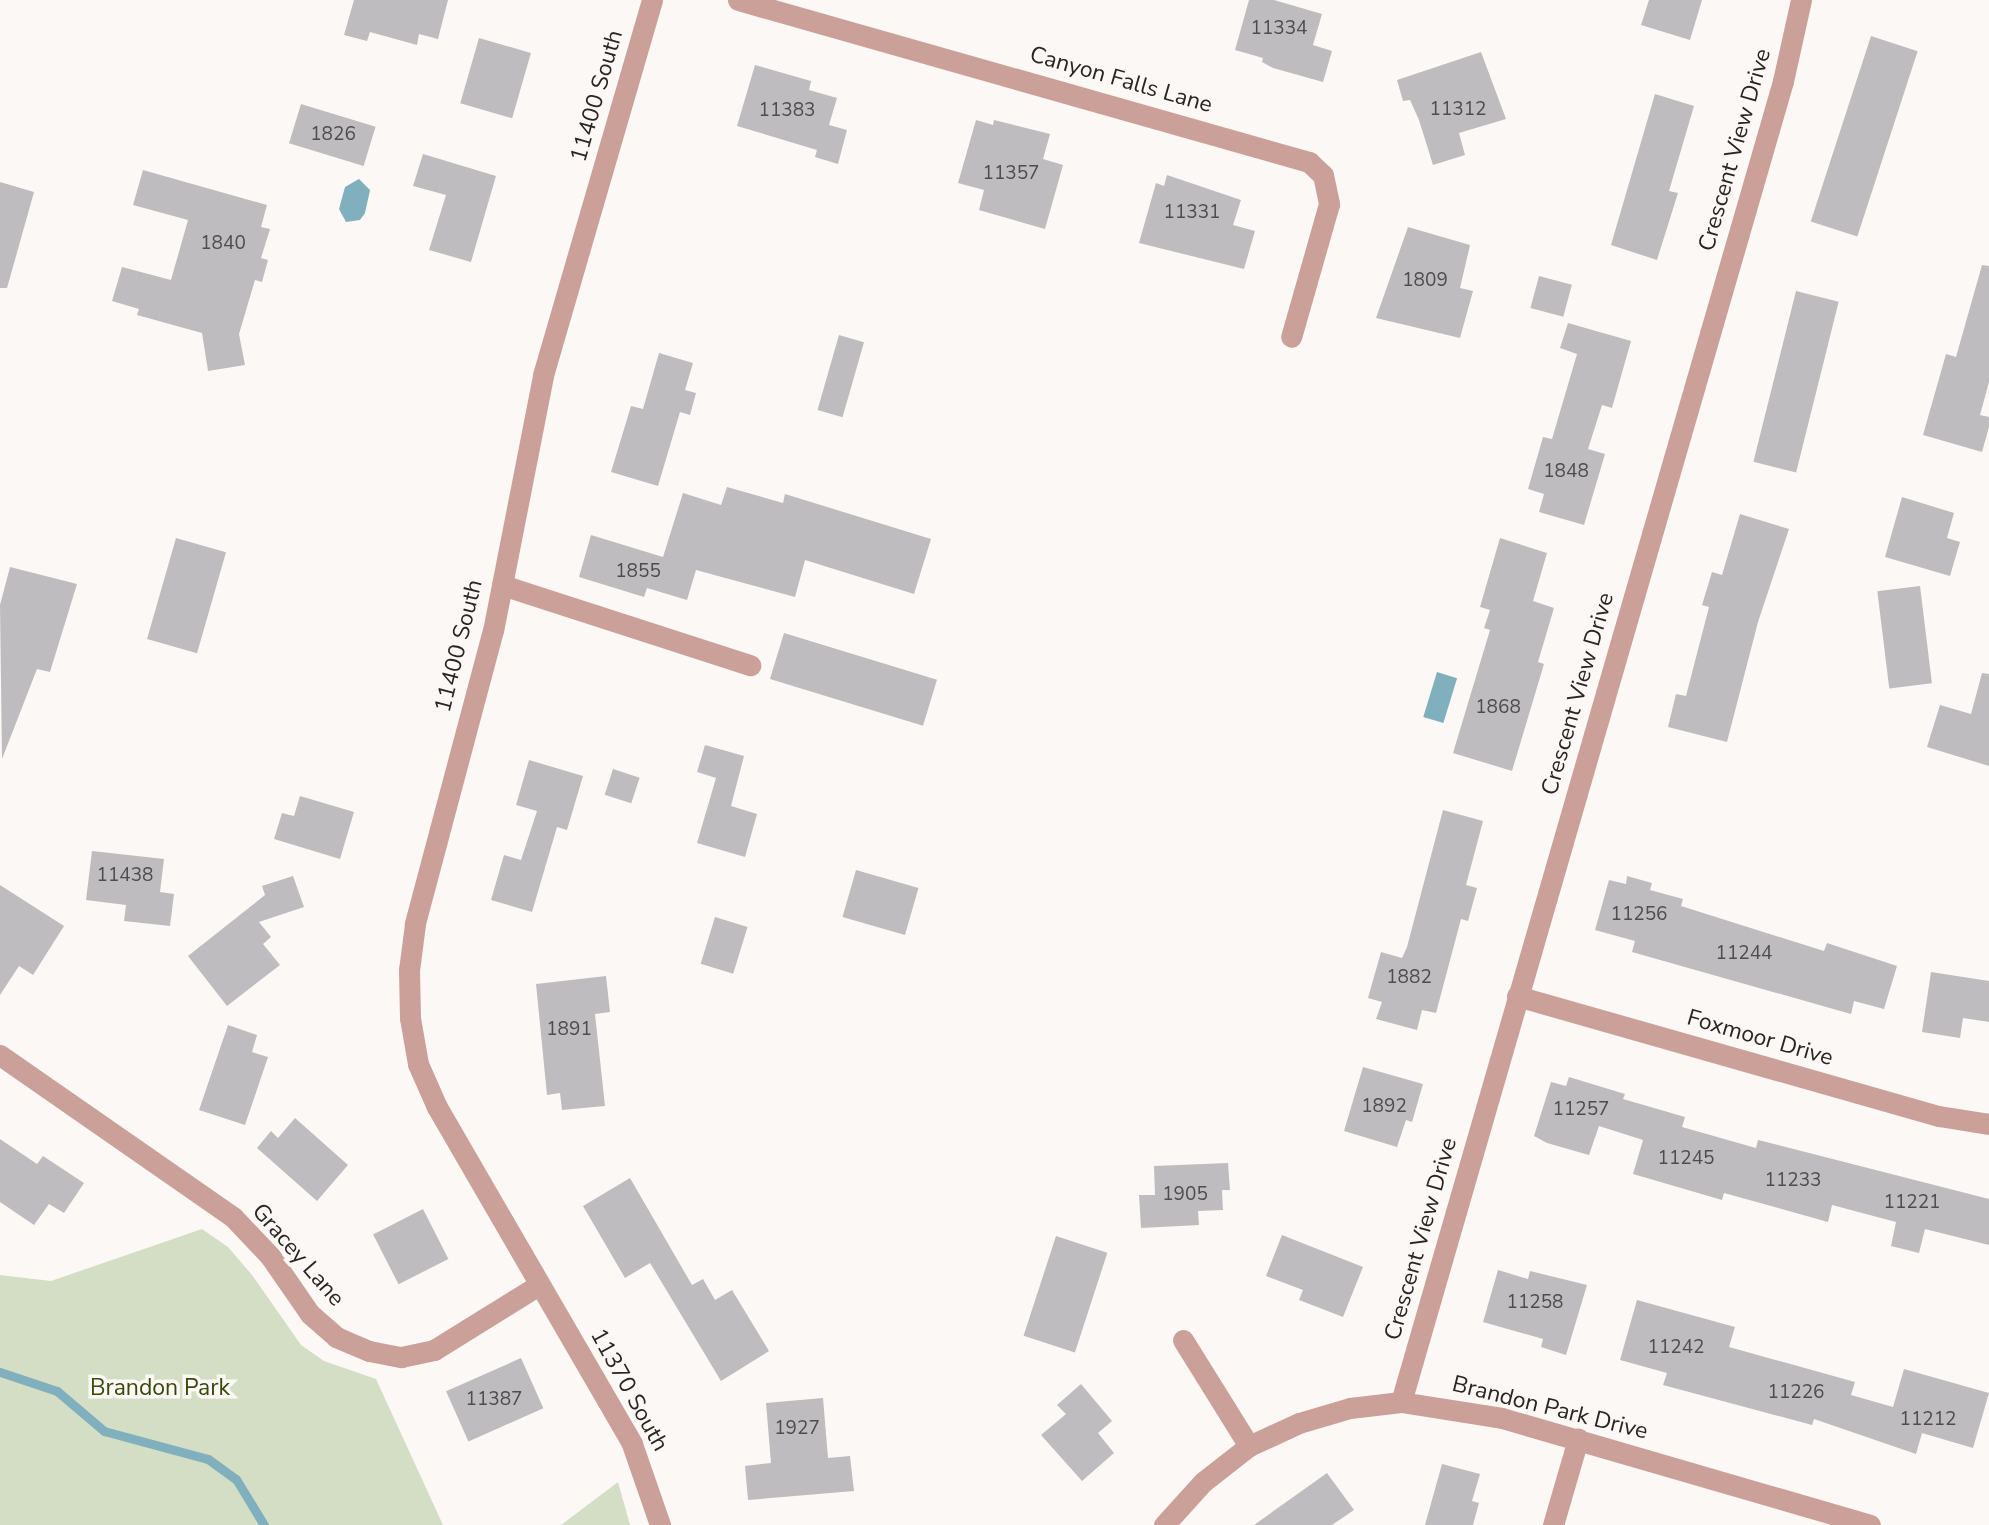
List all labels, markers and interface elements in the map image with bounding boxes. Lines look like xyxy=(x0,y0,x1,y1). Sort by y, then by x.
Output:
house number: 11334 xyxy=(1251,18,1307,40)
street label: 11400 South xyxy=(565,27,629,165)
street label: Canyon Falls Lane xyxy=(1027,41,1215,119)
street label: Crescent View Drive xyxy=(1693,45,1777,255)
house number: 11312 xyxy=(1430,99,1486,121)
house number: 11383 xyxy=(759,100,815,122)
house number: 1826 xyxy=(310,124,356,146)
house number: 11357 xyxy=(983,163,1039,185)
house number: 11331 xyxy=(1164,202,1220,224)
house number: 1840 xyxy=(200,233,246,255)
house number: 1809 xyxy=(1402,270,1448,292)
house number: 1848 xyxy=(1543,461,1589,483)
house number: 1855 xyxy=(615,561,661,583)
street label: 11400 South xyxy=(429,577,489,715)
street label: Crescent View Drive xyxy=(1536,589,1620,799)
house number: 1868 xyxy=(1475,697,1521,719)
house number: 11438 xyxy=(97,865,153,887)
house number: 11256 xyxy=(1611,904,1667,926)
house number: 11244 xyxy=(1716,943,1772,965)
house number: 1882 xyxy=(1386,967,1432,989)
street label: Foxmoor Drive xyxy=(1684,1004,1836,1072)
house number: 1891 xyxy=(546,1019,592,1041)
house number: 1892 xyxy=(1361,1096,1407,1118)
house number: 11257 xyxy=(1553,1099,1609,1121)
street label: Crescent View Drive xyxy=(1379,1134,1463,1344)
house number: 11245 xyxy=(1658,1148,1714,1170)
house number: 11233 xyxy=(1765,1170,1821,1192)
house number: 1905 xyxy=(1162,1184,1208,1206)
house number: 11221 xyxy=(1884,1192,1940,1214)
street label: Gracey Lane xyxy=(246,1198,350,1312)
house number: 11258 xyxy=(1507,1292,1563,1314)
street label: 11370 South xyxy=(584,1324,674,1456)
house number: 11242 xyxy=(1648,1337,1704,1359)
street label: Brandon Park Drive xyxy=(1449,1370,1651,1446)
park label: Brandon Park xyxy=(90,1374,230,1402)
house number: 11226 xyxy=(1768,1382,1824,1404)
house number: 11387 xyxy=(466,1389,522,1411)
house number: 11212 xyxy=(1900,1409,1956,1431)
house number: 1927 xyxy=(774,1418,820,1440)

